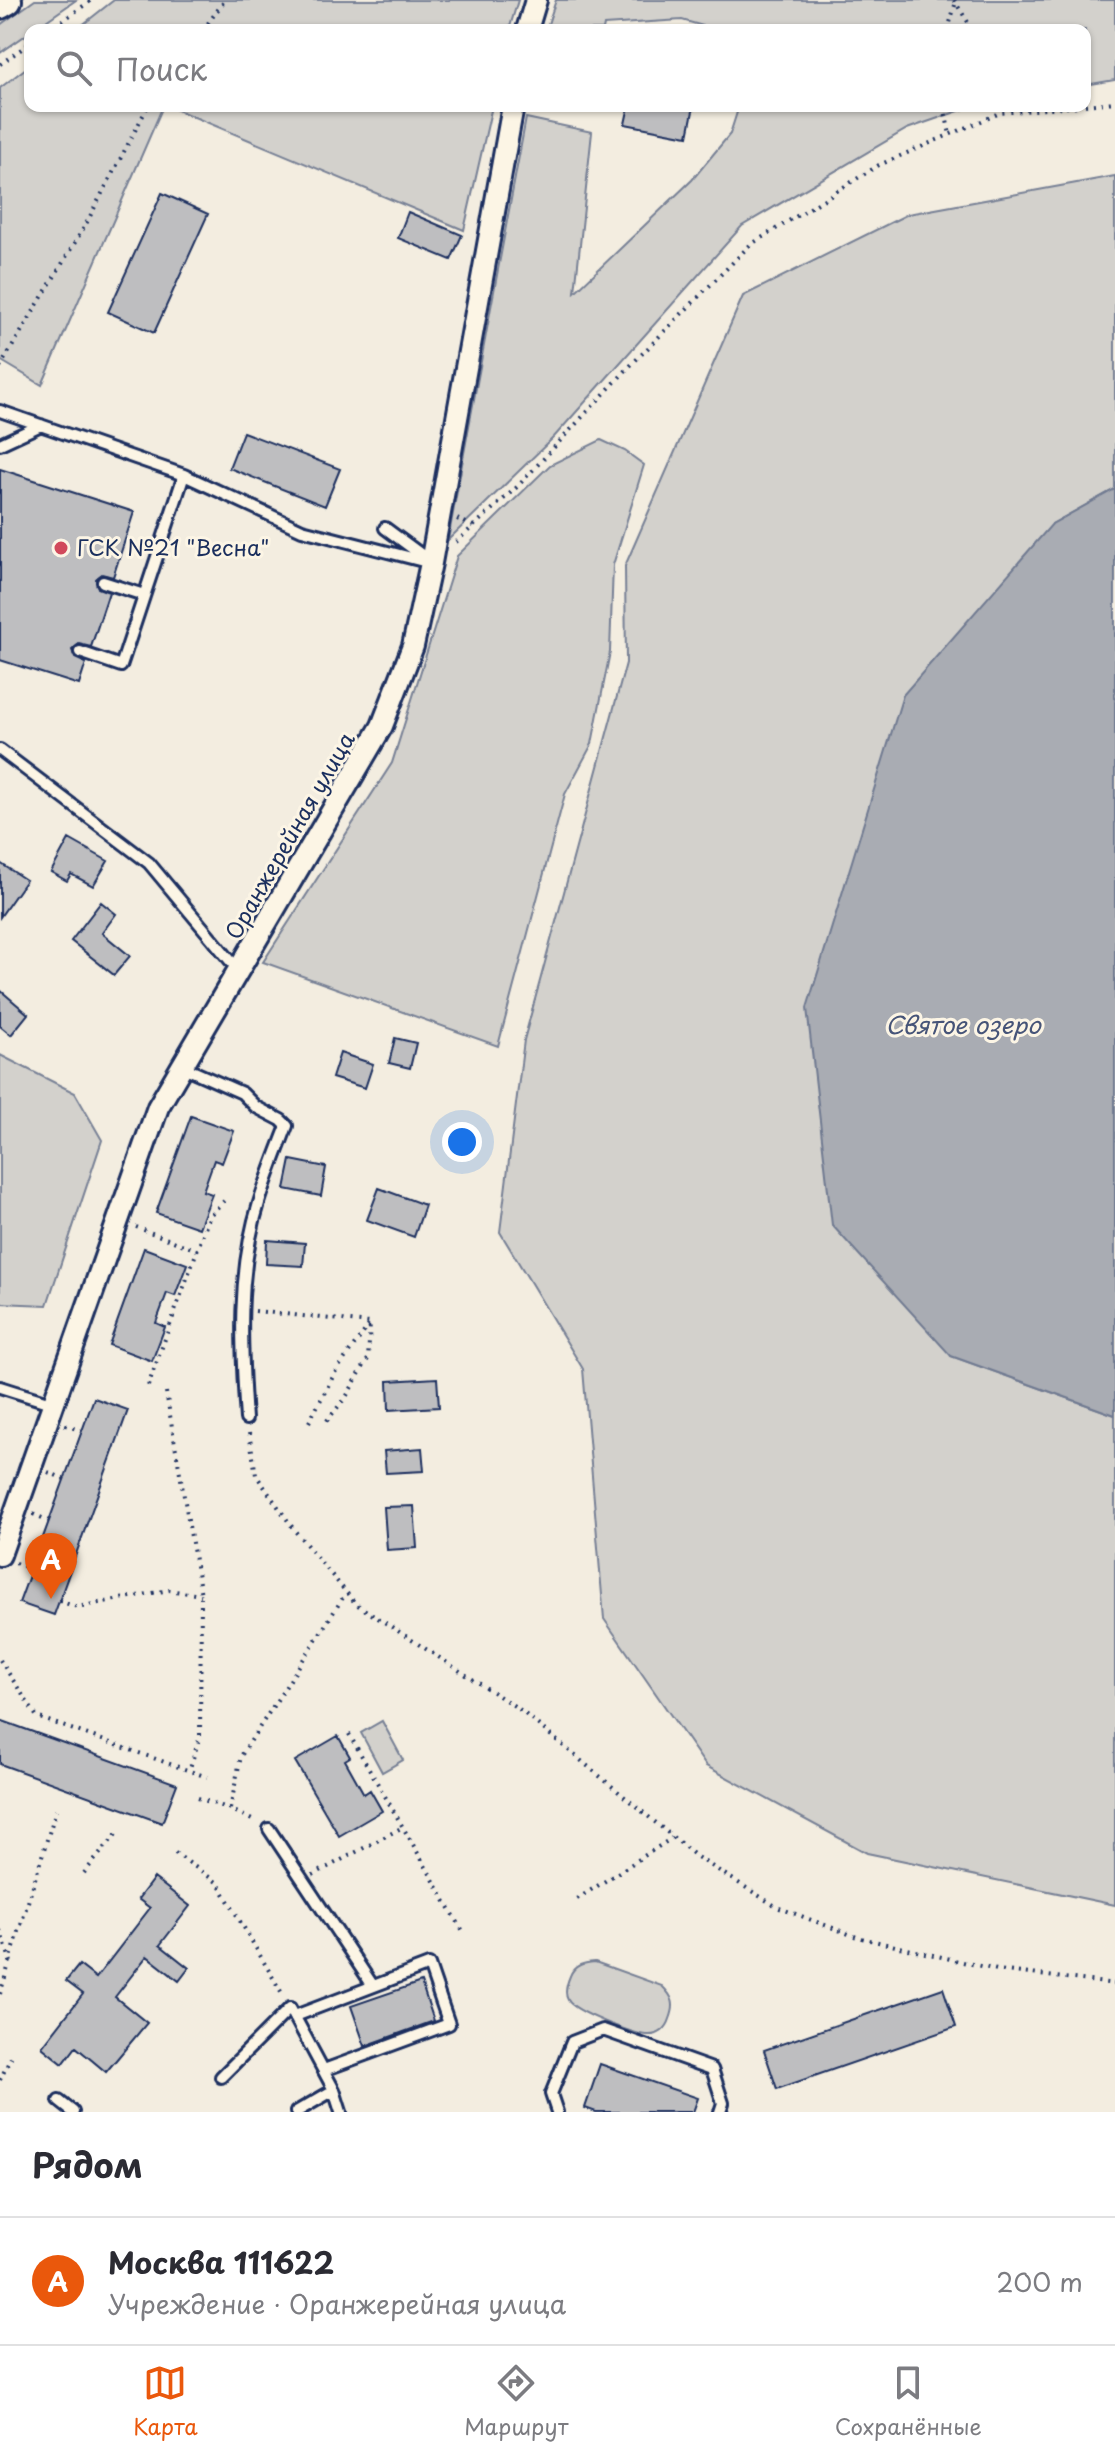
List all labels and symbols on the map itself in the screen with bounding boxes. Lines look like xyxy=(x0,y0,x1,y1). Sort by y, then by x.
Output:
place label: ГСК №21 "Весна" xyxy=(77,530,269,563)
marker: ГСК №21 "Весна" xyxy=(52,539,70,557)
street label: Оранжерейная улица xyxy=(216,725,362,945)
water label: Святое озеро xyxy=(885,1006,1042,1042)
your location xyxy=(442,1122,482,1162)
pin: A xyxy=(25,1533,77,1599)

